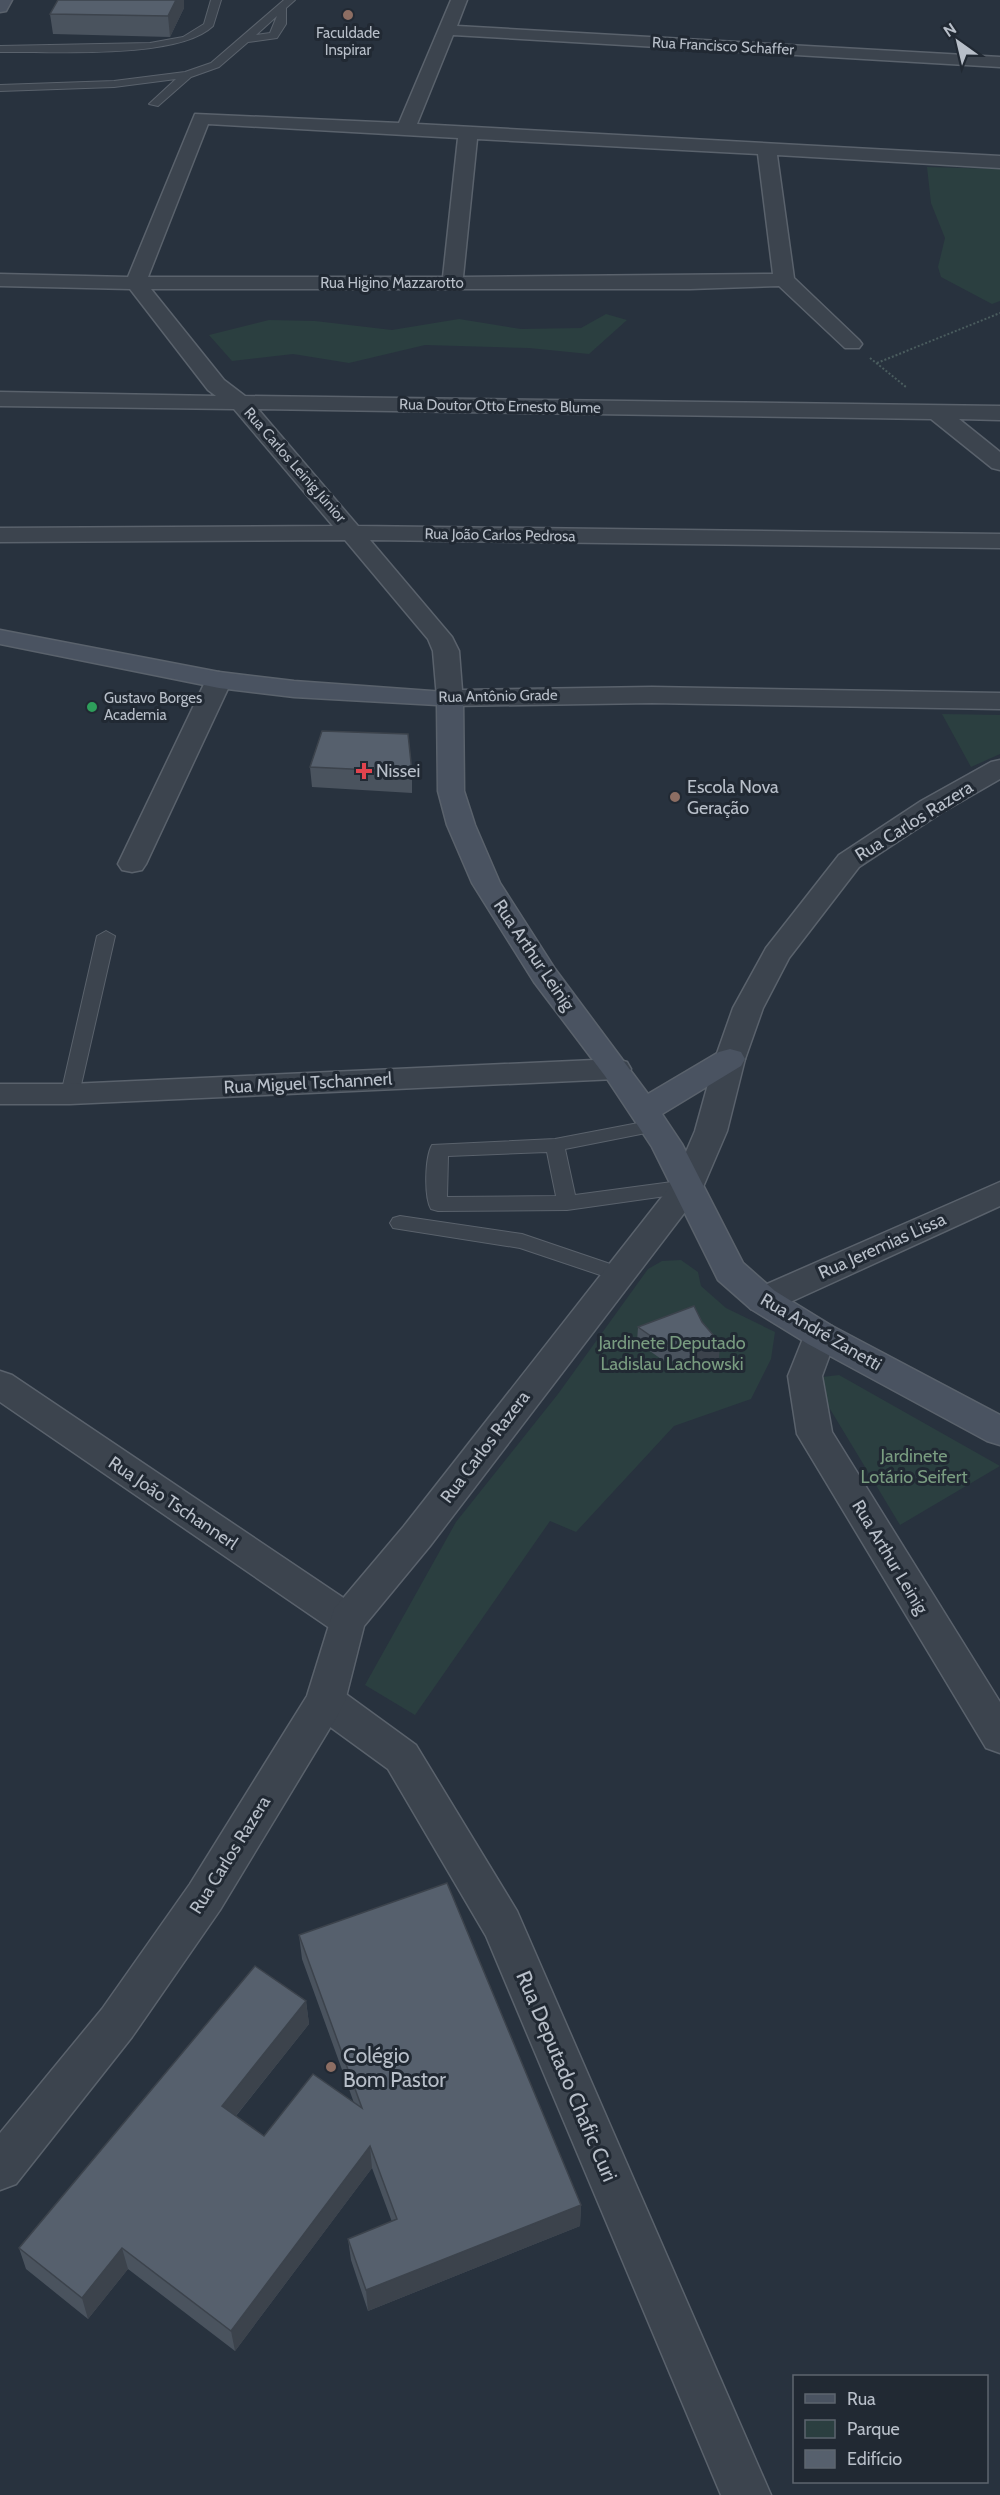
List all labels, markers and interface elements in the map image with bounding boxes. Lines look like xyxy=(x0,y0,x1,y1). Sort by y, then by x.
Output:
marker: Faculdade Inspirar xyxy=(341,8,355,22)
north arrow xyxy=(928,12,988,72)
text: N xyxy=(940,19,960,41)
place label: Faculdade Inspirar xyxy=(316,24,380,59)
street label: Rua Francisco Schaffer xyxy=(652,33,795,59)
street label: Rua Higino Mazzarotto xyxy=(320,274,464,292)
street label: Rua Doutor Otto Ernesto Blume xyxy=(399,395,601,417)
street label: Rua Carlos Leinig Júnior xyxy=(240,404,350,526)
street label: Rua João Carlos Pedrosa xyxy=(424,525,576,545)
street label: Rua Antônio Grade xyxy=(438,686,558,706)
place label: Gustavo Borges Academia xyxy=(104,689,202,724)
marker: Gustavo Borges Academia xyxy=(85,700,99,714)
place label: Nissei xyxy=(376,760,420,782)
marker: Nissei xyxy=(357,764,371,778)
place label: Escola Nova Geração xyxy=(687,776,779,819)
street label: Rua Carlos Razera xyxy=(851,776,977,866)
marker: Escola Nova Geração xyxy=(668,790,682,804)
street label: Rua Arthur Leinig xyxy=(489,895,580,1016)
street label: Rua Miguel Tschannerl xyxy=(223,1068,394,1098)
street label: Rua Jeremias Lissa xyxy=(815,1208,949,1284)
street label: Rua André Zanetti xyxy=(757,1288,885,1376)
park label: Jardinete Deputado Ladislau Lachowski xyxy=(597,1332,746,1375)
street label: Rua Carlos Razera xyxy=(436,1386,535,1507)
park label: Jardinete Lotário Seifert xyxy=(860,1445,968,1488)
street label: Rua João Tschannerl xyxy=(104,1452,243,1555)
street label: Rua Arthur Leinig xyxy=(847,1496,933,1619)
street label: Rua Carlos Razera xyxy=(185,1792,275,1918)
street label: Rua Deputado Chafic Curi xyxy=(511,1967,623,2185)
place label: Colégio Bom Pastor xyxy=(343,2043,446,2092)
marker: Colégio Bom Pastor xyxy=(324,2060,338,2074)
legend xyxy=(793,2375,988,2483)
text: Rua xyxy=(847,2388,876,2410)
text: Parque xyxy=(847,2418,900,2440)
text: Edifício xyxy=(847,2448,902,2470)

